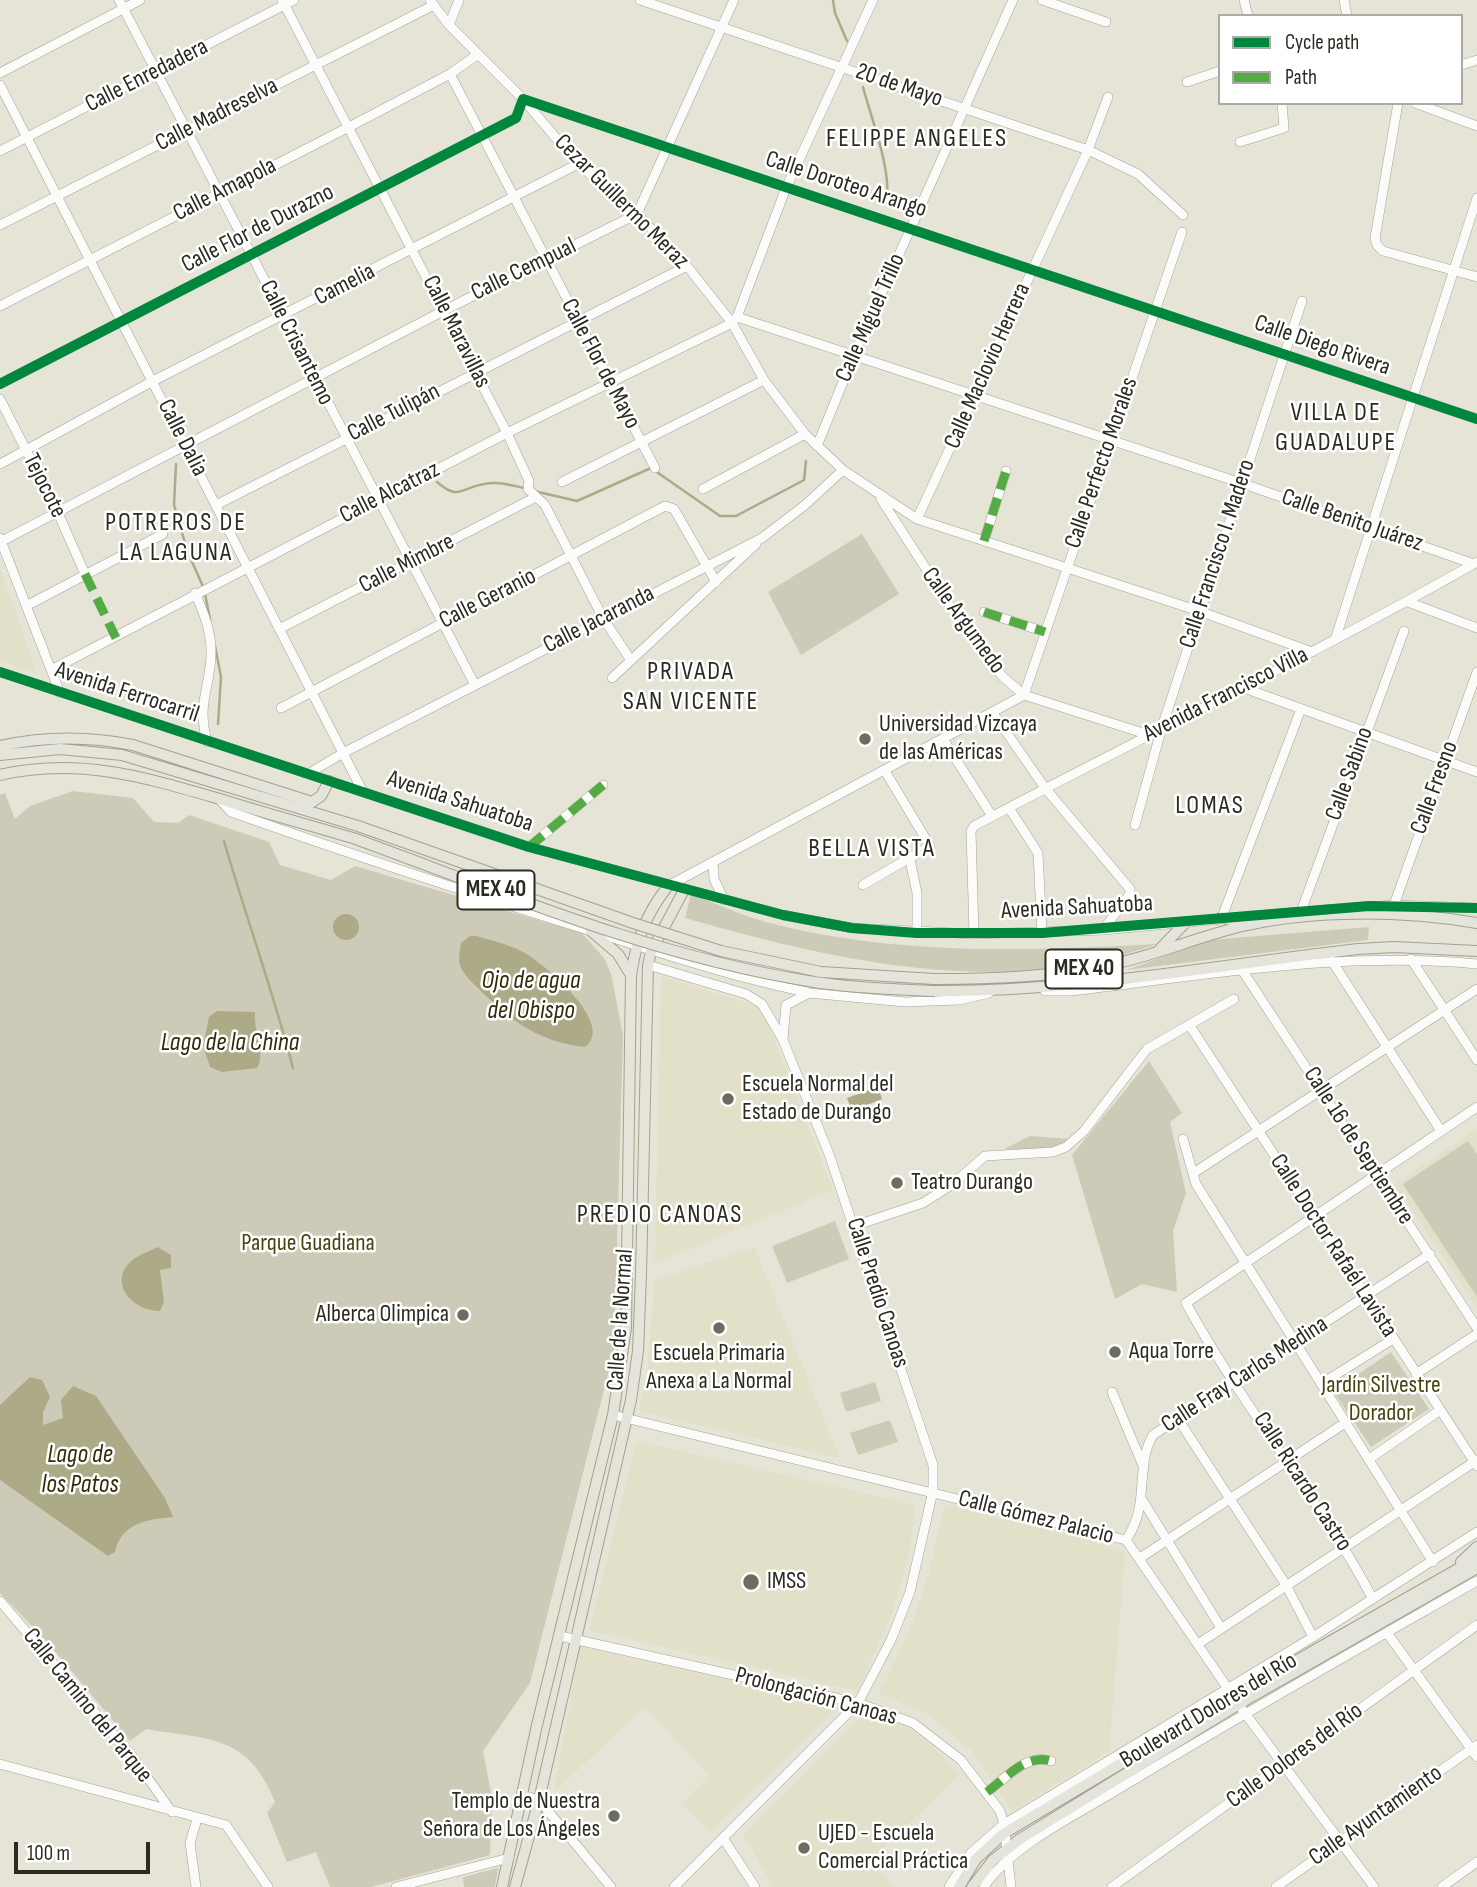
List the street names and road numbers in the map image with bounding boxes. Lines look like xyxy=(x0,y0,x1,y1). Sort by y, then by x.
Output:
street label: Calle Enredadera xyxy=(81,33,213,119)
street label: 20 de Mayo xyxy=(852,58,946,114)
street label: Calle Madreselva xyxy=(151,72,283,158)
street label: Cezar Guillermo Meraz xyxy=(548,129,694,275)
street label: Calle Doroteo Arango xyxy=(762,145,930,225)
street label: Calle Amapola xyxy=(169,152,281,228)
street label: Calle Flor de Durazno xyxy=(177,178,339,280)
street label: Calle Cempual xyxy=(467,232,581,308)
street label: Calle Miguel Trillo xyxy=(830,249,912,387)
street label: Camelia xyxy=(310,258,380,312)
street label: Calle Maravillas xyxy=(415,271,497,393)
street label: Calle Crisantemo xyxy=(252,276,340,410)
street label: Calle Maclovio Herrera xyxy=(939,279,1037,453)
street label: Calle Flor de Mayo xyxy=(554,294,646,434)
street label: Calle Diego Rivera xyxy=(1250,309,1394,383)
street label: Calle Perfecto Morales xyxy=(1059,374,1145,552)
street label: Calle Tulipán xyxy=(343,378,445,448)
street label: Calle Dalia xyxy=(150,395,214,481)
street label: Tejocote xyxy=(16,449,72,523)
street label: Calle Alcatraz xyxy=(335,456,445,530)
street label: Calle Francisco I. Madero xyxy=(1174,456,1262,652)
street label: Calle Benito Juárez xyxy=(1277,483,1427,559)
street label: Calle Mimbre xyxy=(355,528,459,600)
street label: Calle Geranio xyxy=(435,562,541,636)
street label: Calle Argumedo xyxy=(915,562,1011,680)
street label: Calle Jacaranda xyxy=(539,580,659,660)
street label: Avenida Francisco Villa xyxy=(1139,641,1313,749)
street label: Avenida Ferrocarril xyxy=(51,656,203,730)
street label: Calle Sabino xyxy=(1320,723,1380,825)
street label: Calle Fresno xyxy=(1405,738,1465,838)
street label: Avenida Sahuatoba xyxy=(383,765,537,839)
road number: MEX 40 xyxy=(458,870,534,909)
street label: Avenida Sahuatoba xyxy=(1000,890,1154,926)
road number: MEX 40 xyxy=(1046,950,1122,988)
street label: Calle 16 de Septiembre xyxy=(1296,1062,1420,1230)
street label: Calle Doctor Rafaél Lavista xyxy=(1263,1149,1403,1343)
street label: Calle Predio Canoas xyxy=(839,1214,915,1372)
street label: Calle de la Normal xyxy=(602,1248,640,1392)
street label: Calle Fray Carlos Medina xyxy=(1156,1310,1334,1440)
street label: Calle Ricardo Castro xyxy=(1246,1407,1358,1557)
street label: Calle Gómez Palacio xyxy=(955,1485,1117,1551)
street label: Calle Camino del Parque xyxy=(16,1623,158,1789)
street label: Boulevard Dolores del Río xyxy=(1115,1647,1303,1775)
street label: Prolongación Canoas xyxy=(732,1662,900,1732)
street label: Calle Dolores del Río xyxy=(1221,1697,1369,1815)
street label: Calle Ayuntamiento xyxy=(1304,1759,1448,1873)

